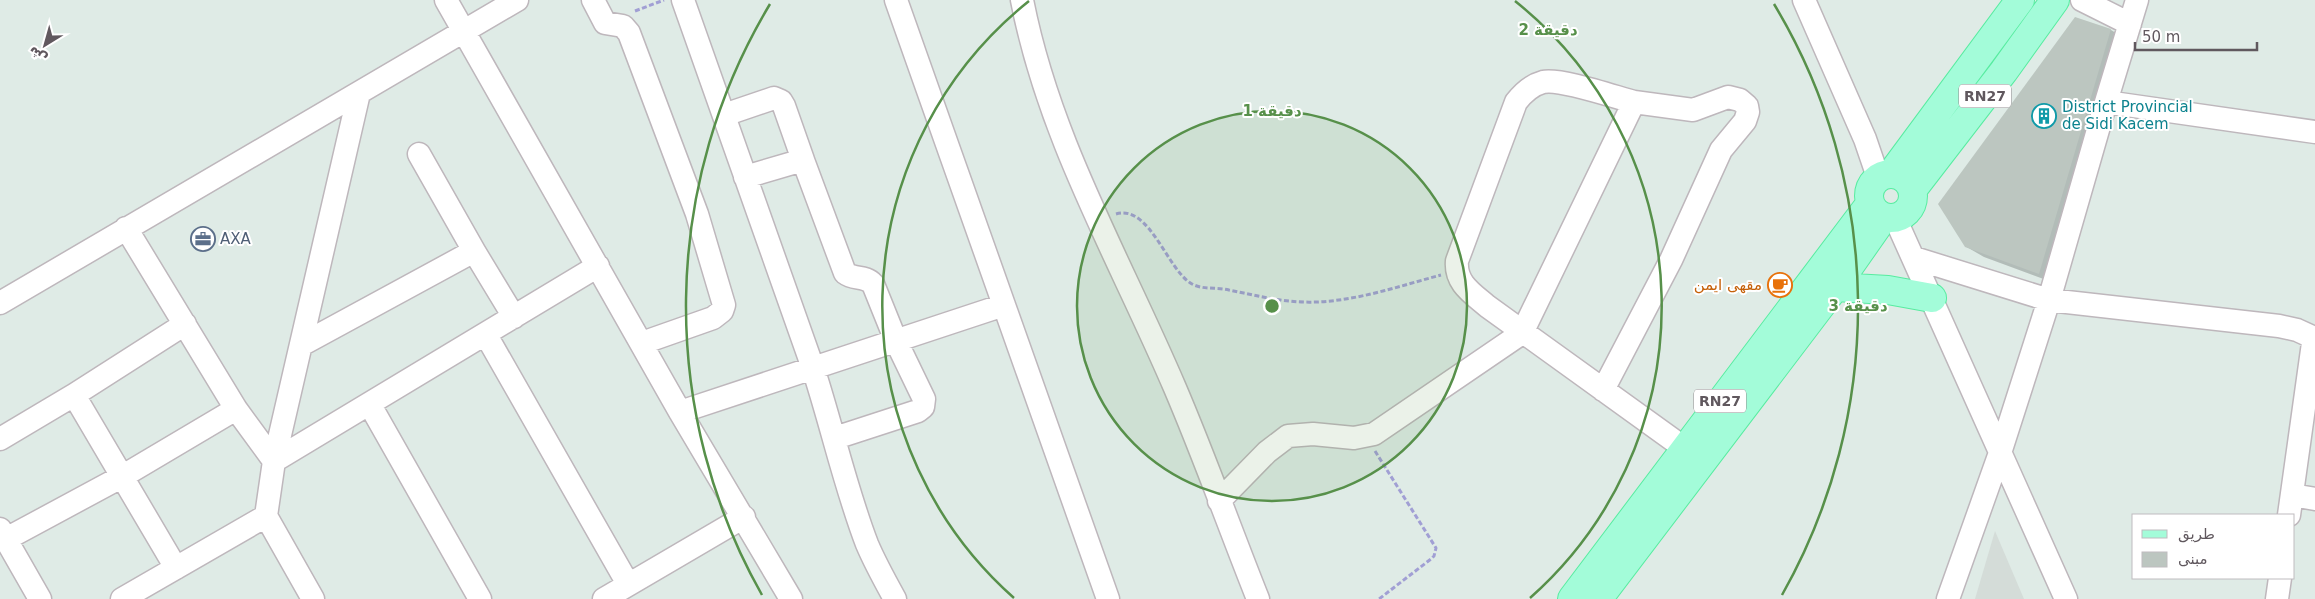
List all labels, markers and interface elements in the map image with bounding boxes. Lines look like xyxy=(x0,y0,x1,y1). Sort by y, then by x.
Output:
north arrow xyxy=(20,20,70,70)
scale bar xyxy=(2135,20,2258,52)
text: 2 دقيقة xyxy=(1518,21,1578,39)
text: 50 m xyxy=(2142,28,2180,46)
text: ش xyxy=(25,43,50,68)
road number: RN27 xyxy=(1959,84,2011,108)
place label: District Provincial de Sidi Kacem xyxy=(2062,98,2193,133)
text: 1 دقيقة xyxy=(1242,102,1302,120)
building icon: District Provincial de Sidi Kacem xyxy=(2031,103,2057,129)
office icon: AXA xyxy=(190,226,216,252)
place label: AXA xyxy=(220,230,252,248)
cafe icon: مقهى ايمن xyxy=(1767,272,1793,298)
place label: مقهى ايمن xyxy=(1694,276,1762,294)
centre of rings xyxy=(1263,297,1281,315)
text: 3 دقيقة xyxy=(1828,297,1888,315)
road number: RN27 xyxy=(1694,390,1746,412)
legend xyxy=(2132,514,2295,579)
text: طريق xyxy=(2178,525,2215,543)
text: مبنى xyxy=(2178,550,2208,568)

